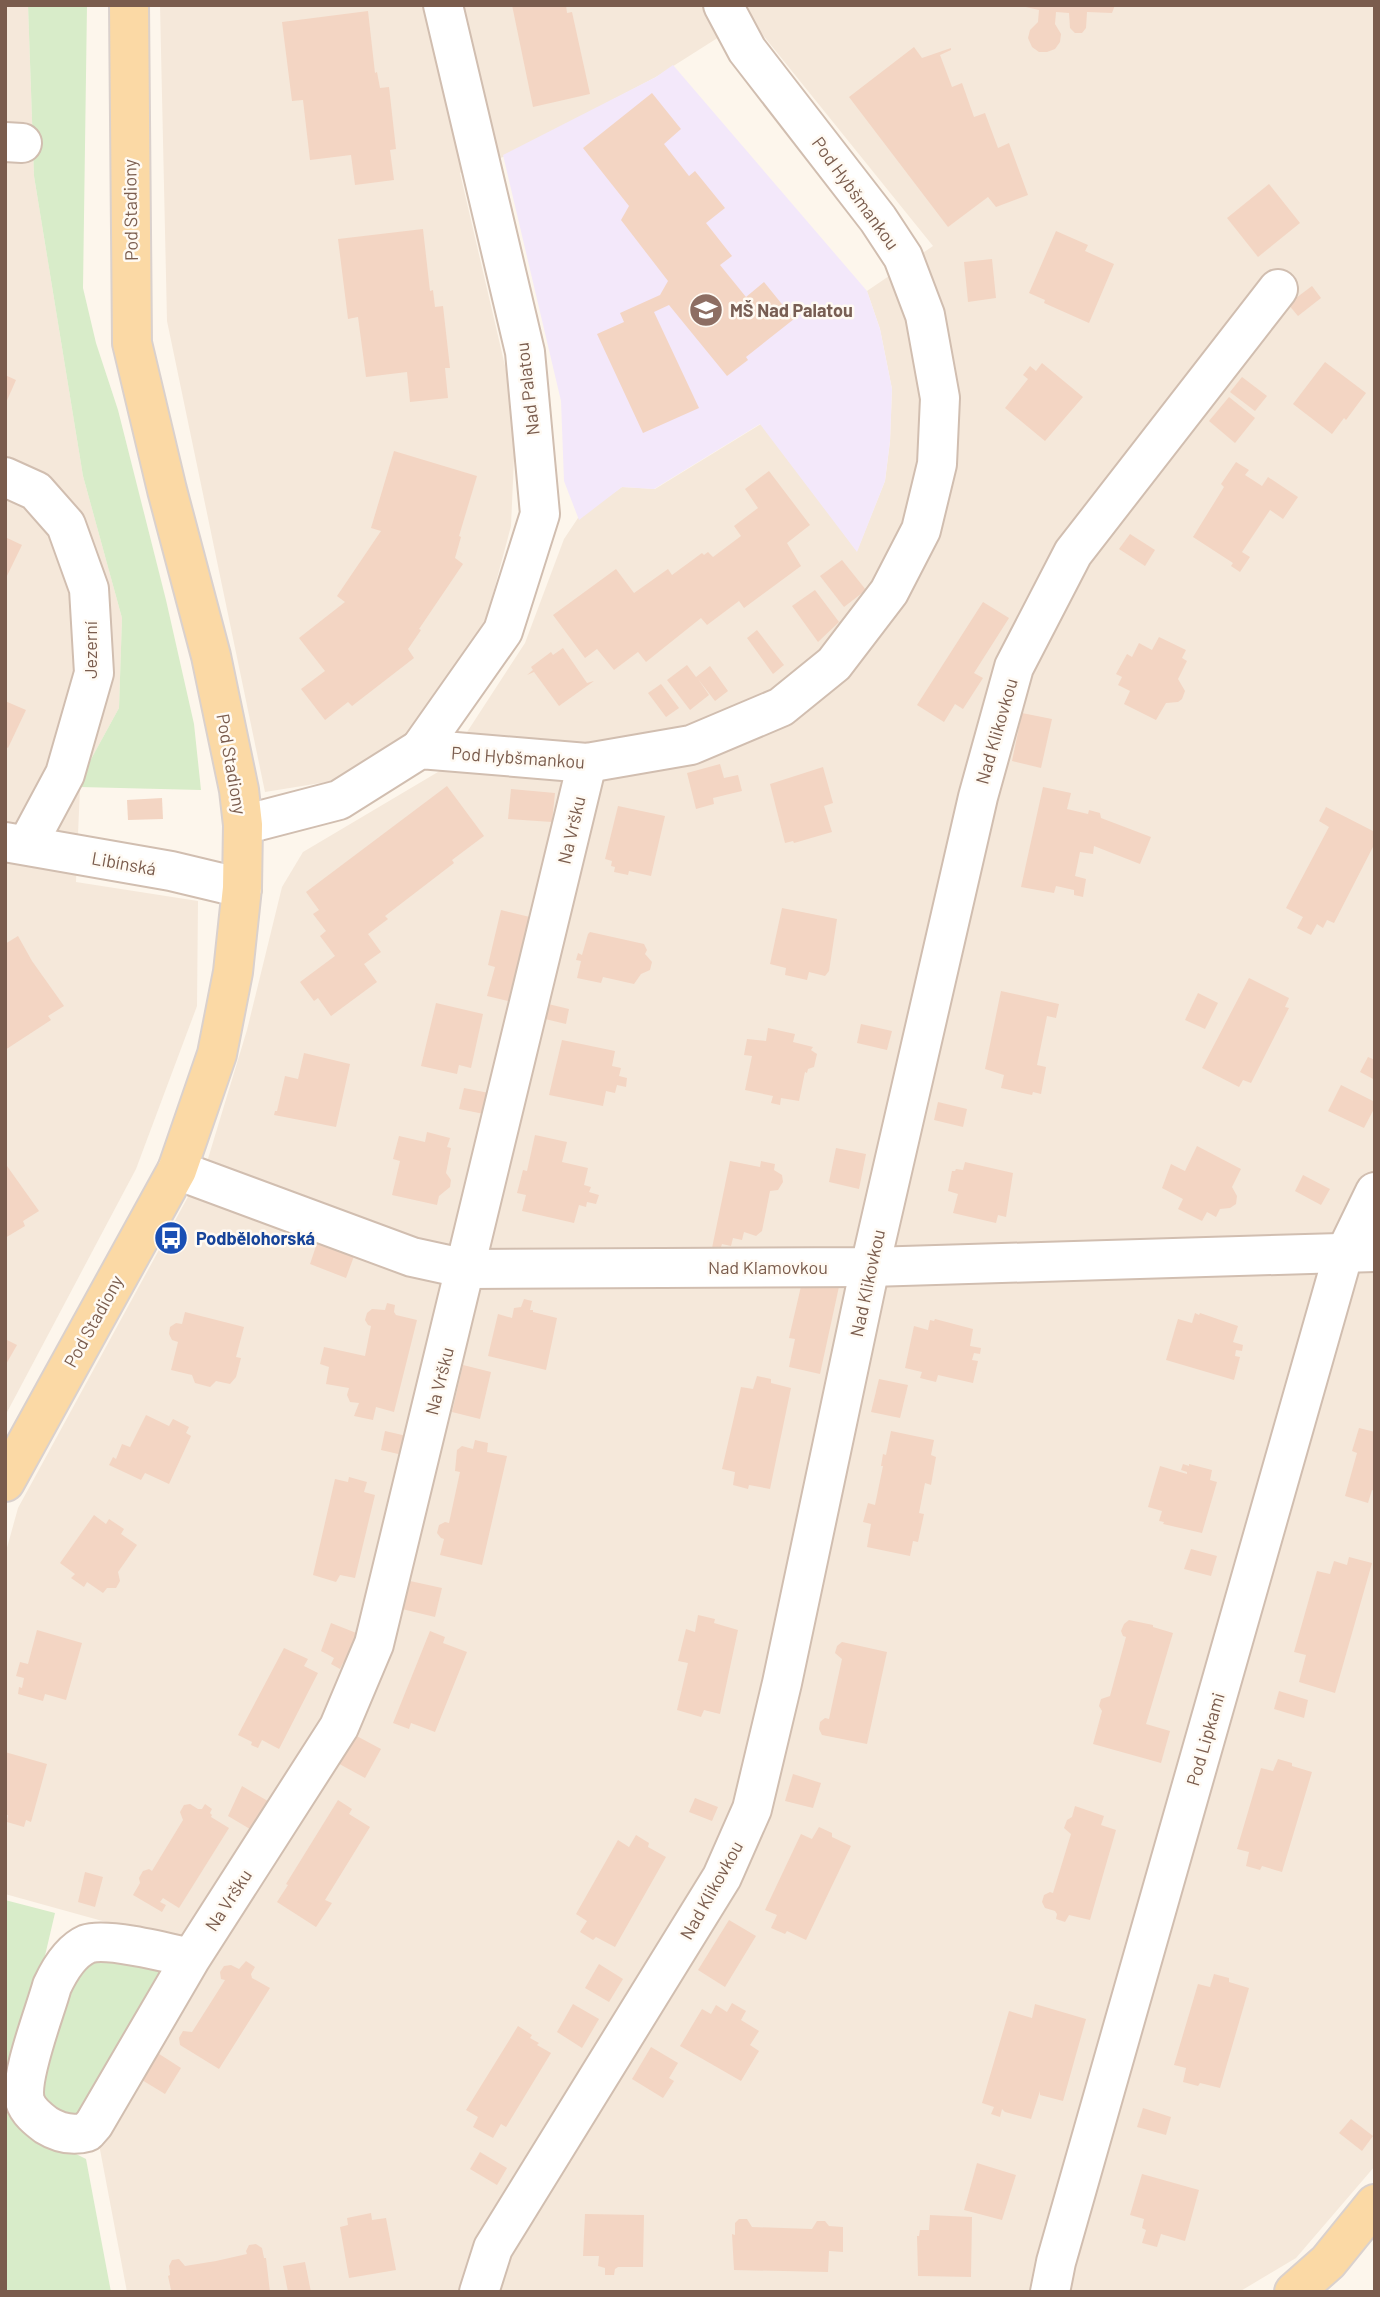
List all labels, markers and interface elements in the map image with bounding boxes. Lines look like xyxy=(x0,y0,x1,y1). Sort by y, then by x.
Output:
street label: Pod Hybšmankou xyxy=(808,132,904,254)
street label: Pod Stadiony xyxy=(118,159,142,261)
school or university icon: MŠ Nad Palatou xyxy=(687,291,725,329)
place label: MŠ Nad Palatou xyxy=(730,299,853,321)
street label: Nad Palatou xyxy=(510,341,544,437)
street label: Jezerní xyxy=(79,621,101,679)
street label: Nad Klikovkou xyxy=(970,675,1022,787)
street label: Pod Stadiony xyxy=(212,712,252,816)
street label: Pod Hybšmankou xyxy=(450,741,586,773)
street label: Na Vršku xyxy=(552,794,590,866)
street label: Libínská xyxy=(90,847,158,879)
bus stop icon: Podbělohorská xyxy=(152,1219,190,1257)
place label: Podbělohorská xyxy=(196,1227,315,1249)
street label: Nad Klikovkou xyxy=(845,1227,889,1339)
street label: Nad Klamovkou xyxy=(708,1256,828,1278)
street label: Pod Stadiony xyxy=(59,1271,127,1371)
street label: Na Vršku xyxy=(420,1345,458,1417)
street label: Pod Lipkami xyxy=(1181,1690,1229,1788)
street label: Nad Klikovkou xyxy=(675,1837,747,1943)
street label: Na Vršku xyxy=(200,1865,256,1935)

